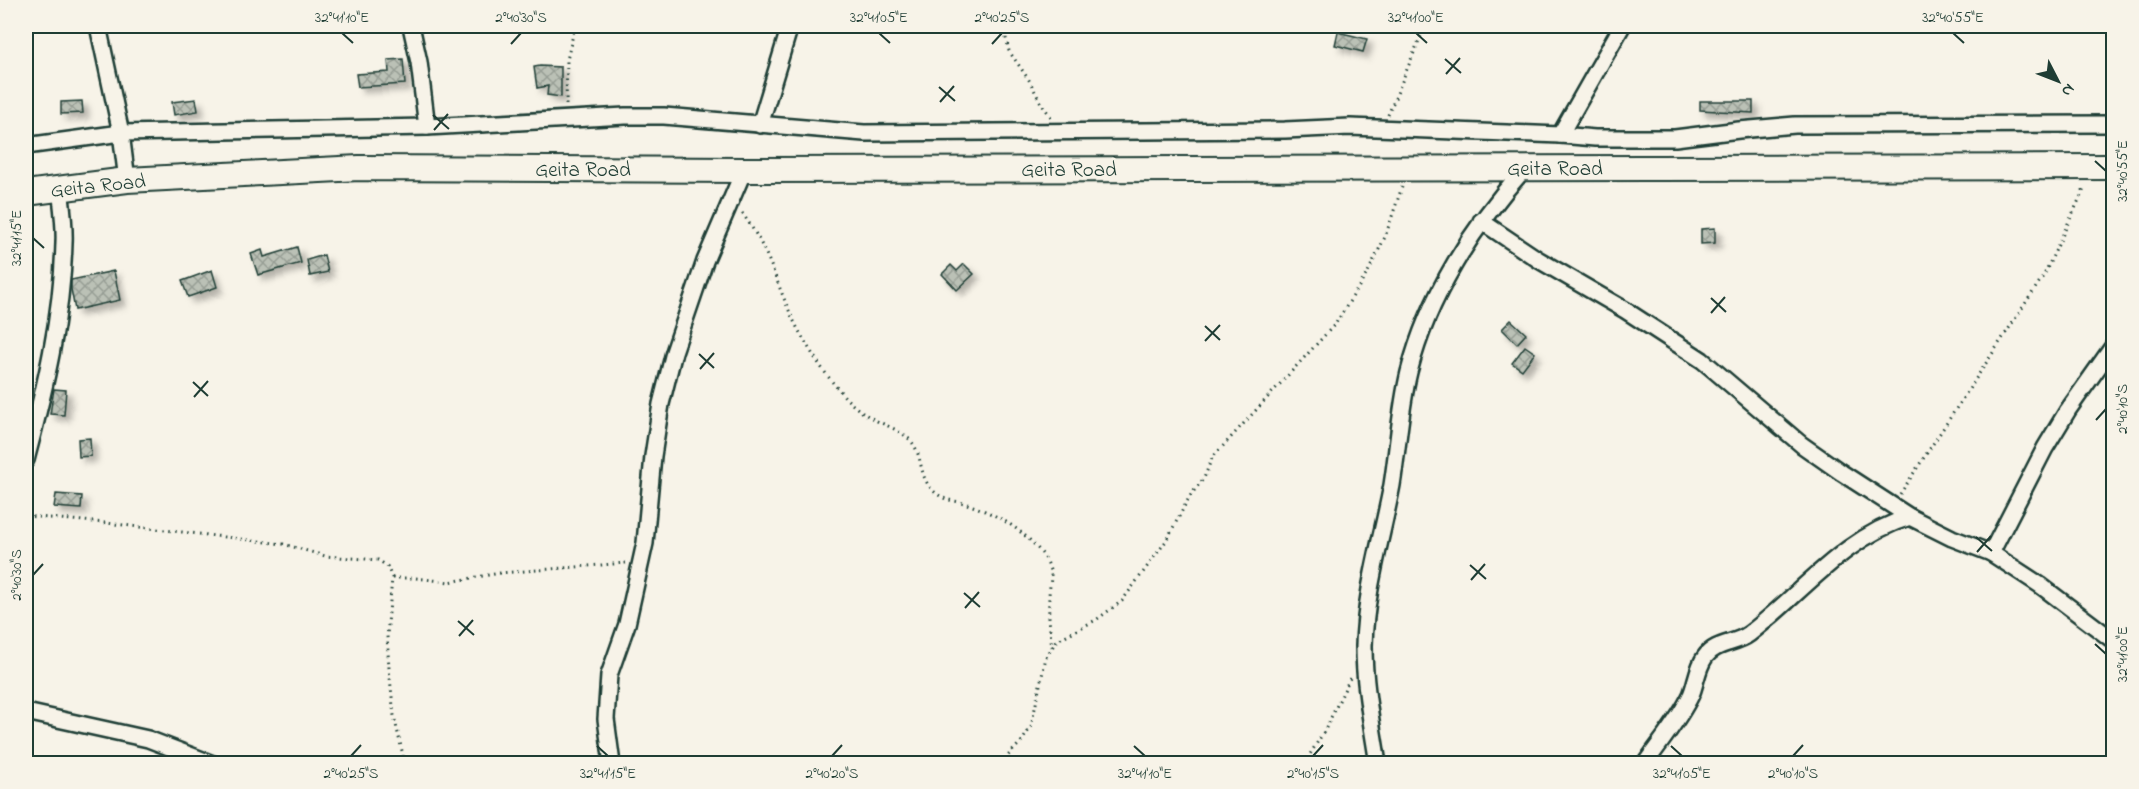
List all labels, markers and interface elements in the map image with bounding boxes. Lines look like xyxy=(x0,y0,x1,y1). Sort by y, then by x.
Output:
text: 32°41'10"E xyxy=(315,7,369,29)
text: 2°40'30"S xyxy=(495,7,547,29)
text: 32°41'05"E xyxy=(850,7,908,29)
text: 2°40'25"S xyxy=(975,7,1030,29)
text: 32°41'00"E xyxy=(1388,7,1444,29)
text: 32°40'55"E xyxy=(1922,7,1984,29)
north arrow xyxy=(2028,51,2088,111)
text: N xyxy=(2055,78,2080,102)
text: 32°40'55"E xyxy=(2112,140,2134,202)
street label: Geita Road xyxy=(1507,155,1603,185)
street label: Geita Road xyxy=(535,156,631,186)
street label: Geita Road xyxy=(1021,156,1117,186)
street label: Geita Road xyxy=(49,167,148,207)
text: 32°41'15"E xyxy=(6,210,28,266)
text: 2°40'10"S xyxy=(2112,384,2134,434)
text: 2°40'30"S xyxy=(6,549,28,601)
text: 32°41'00"E xyxy=(2112,626,2134,682)
text: 2°40'25"S xyxy=(324,763,379,785)
text: 32°41'15"E xyxy=(580,763,636,785)
text: 2°40'20"S xyxy=(806,763,859,785)
text: 32°41'10"E xyxy=(1118,763,1172,785)
text: 2°40'15"S xyxy=(1287,763,1339,785)
text: 32°41'05"E xyxy=(1653,763,1711,785)
text: 2°40'10"S xyxy=(1768,763,1818,785)

